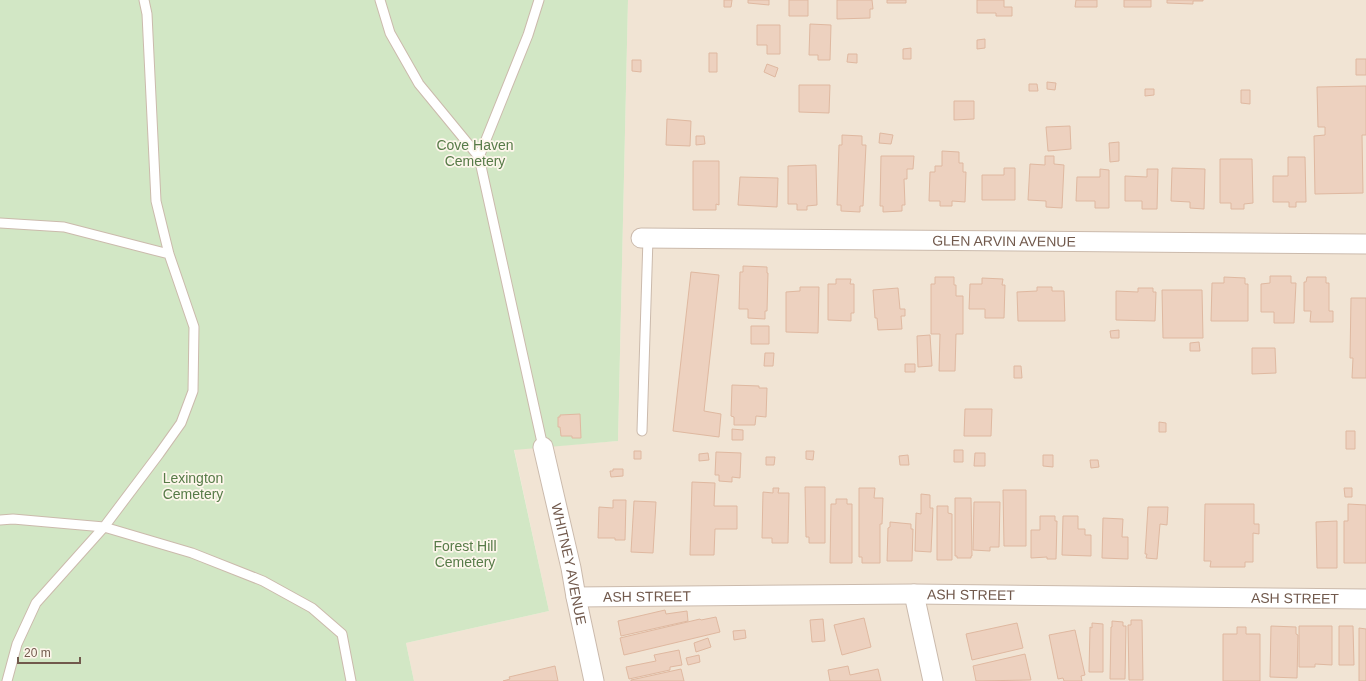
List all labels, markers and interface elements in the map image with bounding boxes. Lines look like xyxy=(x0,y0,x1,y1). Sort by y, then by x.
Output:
park label: Cove Haven Cemetery xyxy=(436,137,514,169)
street label: GLEN ARVIN AVENUE xyxy=(932,232,1076,250)
park label: Lexington Cemetery xyxy=(163,470,223,502)
street label: WHITNEY AVENUE xyxy=(548,502,590,626)
park label: Forest Hill Cemetery xyxy=(433,538,497,570)
street label: ASH STREET xyxy=(927,586,1015,603)
street label: ASH STREET xyxy=(603,588,691,605)
street label: ASH STREET xyxy=(1251,590,1339,607)
scale bar xyxy=(18,639,80,665)
text: 20 m xyxy=(24,646,51,660)

